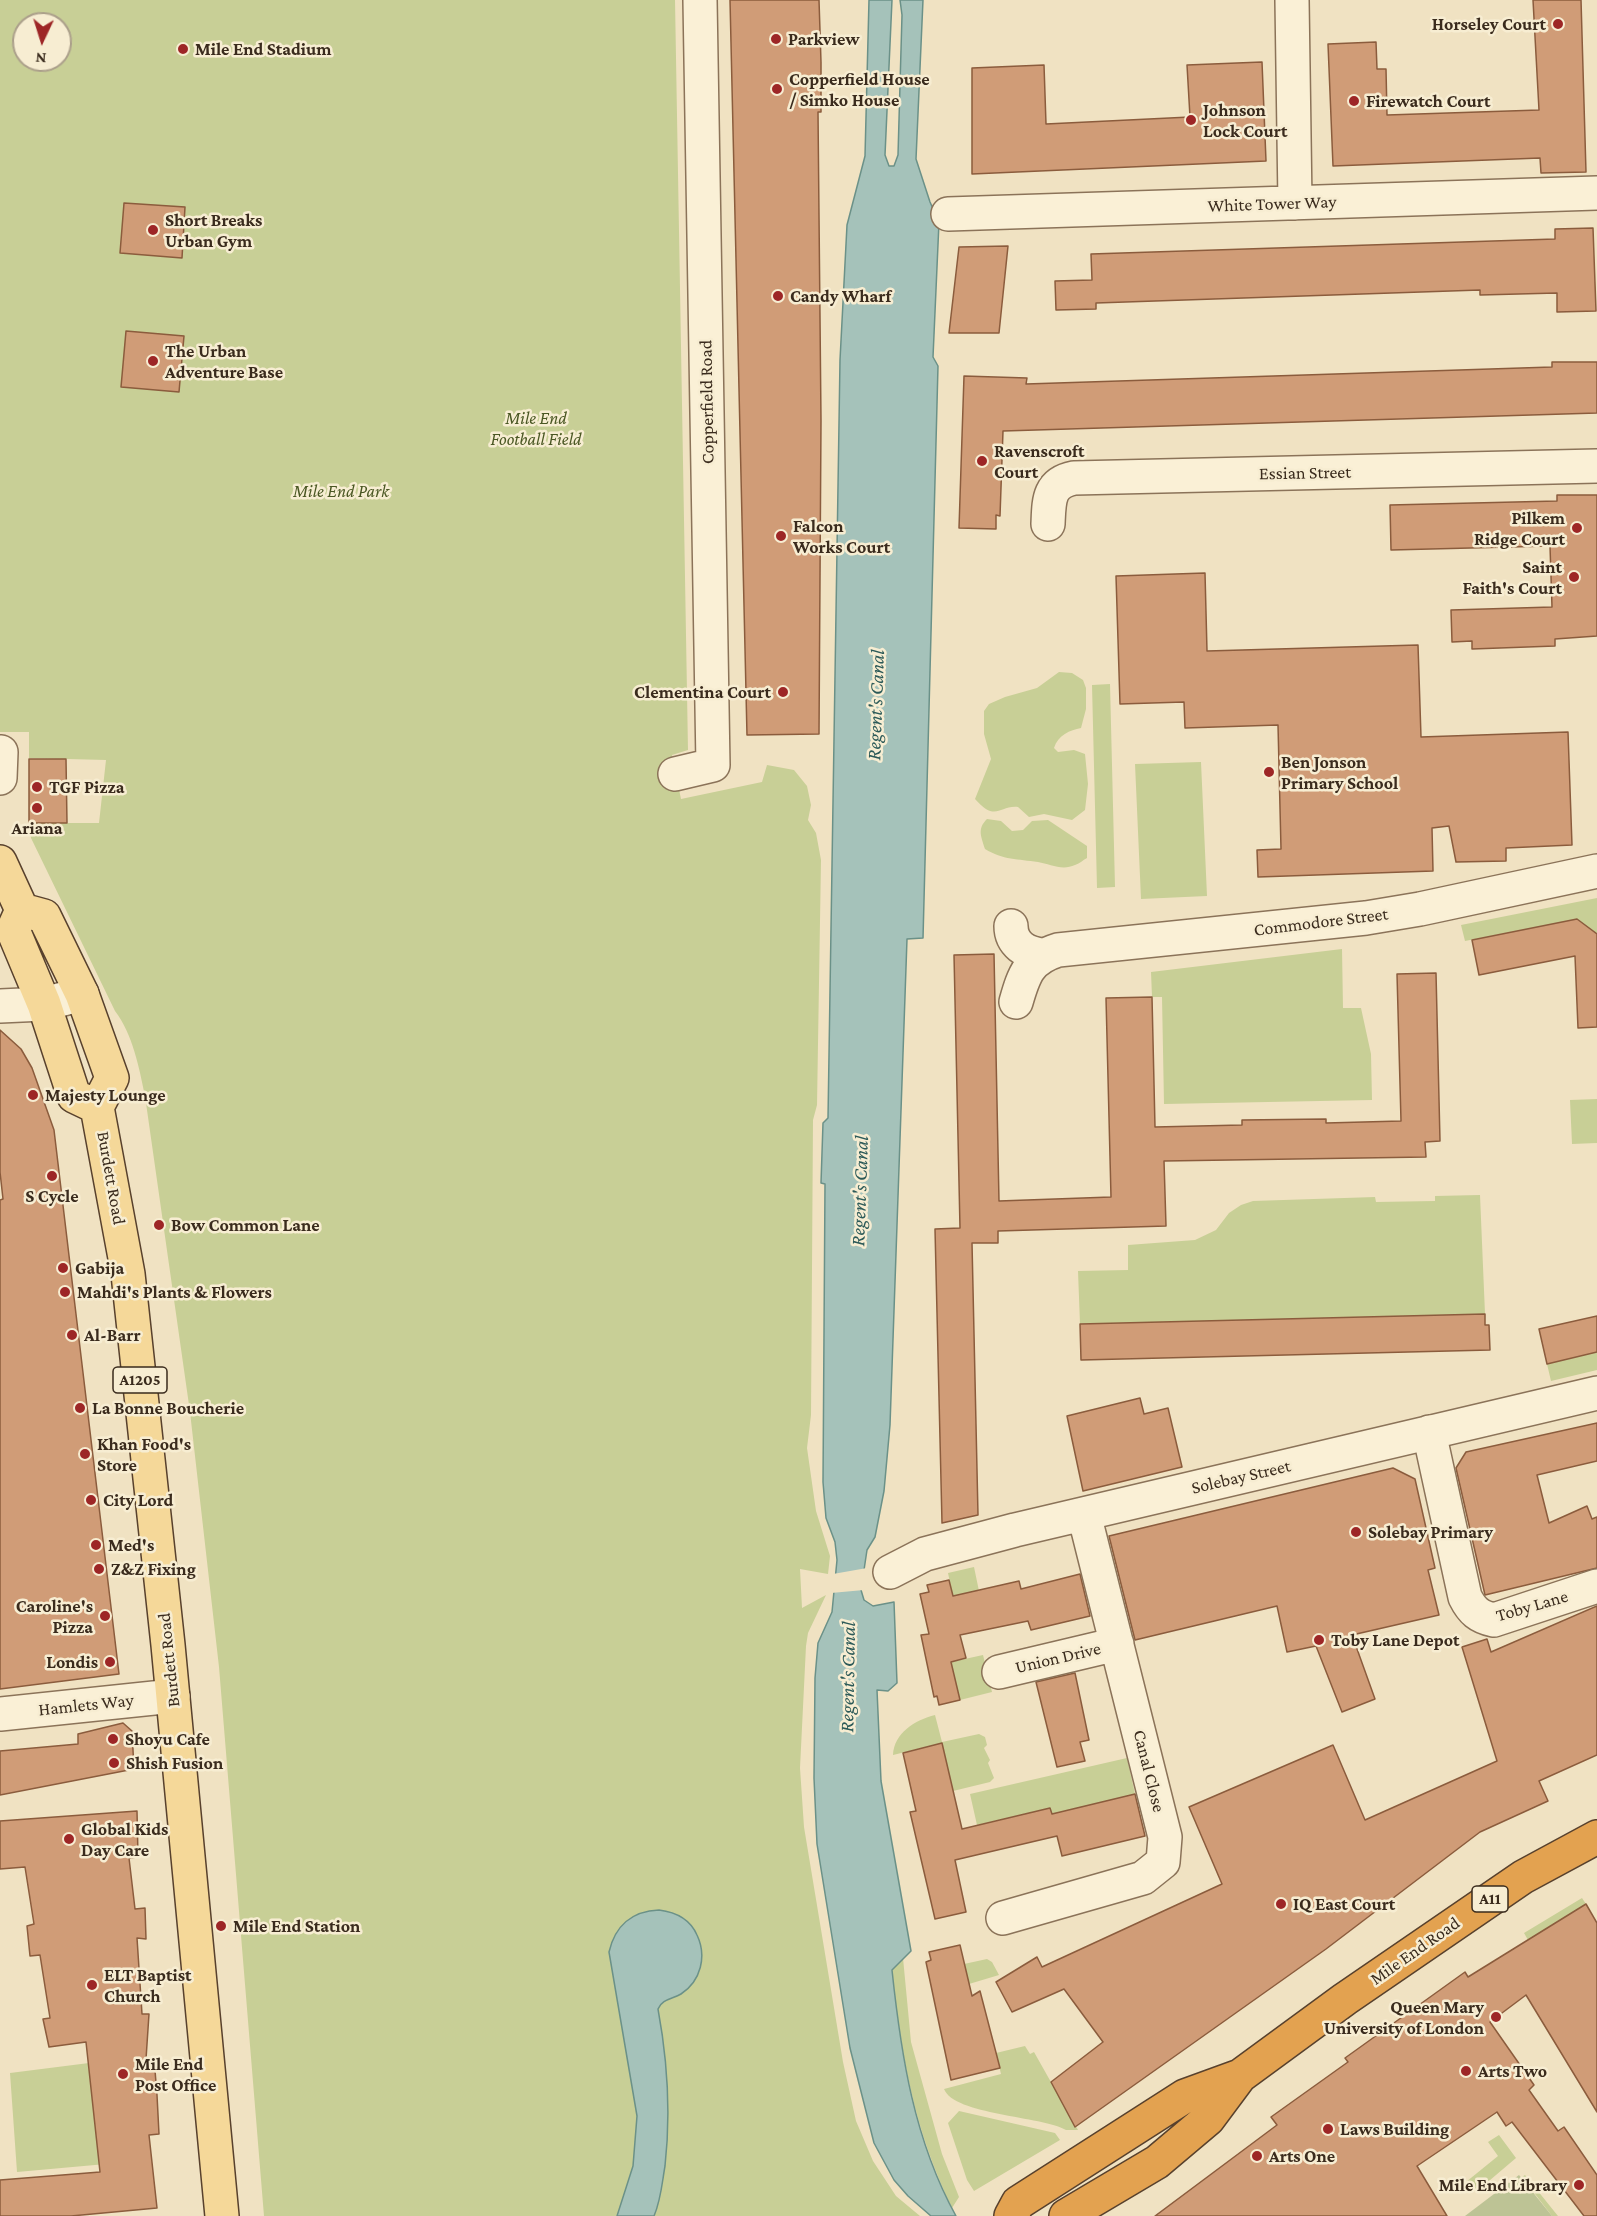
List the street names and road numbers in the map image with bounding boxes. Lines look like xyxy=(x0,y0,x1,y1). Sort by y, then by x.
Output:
street label: White Tower Way xyxy=(1207,191,1337,217)
street label: Copperfield Road xyxy=(695,340,719,464)
street label: Essian Street xyxy=(1259,461,1351,485)
street label: Commodore Street xyxy=(1253,903,1389,941)
street label: Burdett Road xyxy=(92,1130,130,1226)
road number: A1205 xyxy=(113,1367,167,1393)
street label: Solebay Street xyxy=(1189,1455,1293,1499)
street label: Toby Lane xyxy=(1494,1585,1570,1627)
street label: Burdett Road xyxy=(153,1612,185,1708)
street label: Union Drive xyxy=(1013,1638,1103,1678)
street label: Hamlets Way xyxy=(37,1689,135,1721)
street label: Canal Close xyxy=(1128,1728,1170,1814)
road number: A11 xyxy=(1472,1886,1508,1912)
street label: Mile End Road xyxy=(1366,1912,1464,1990)

